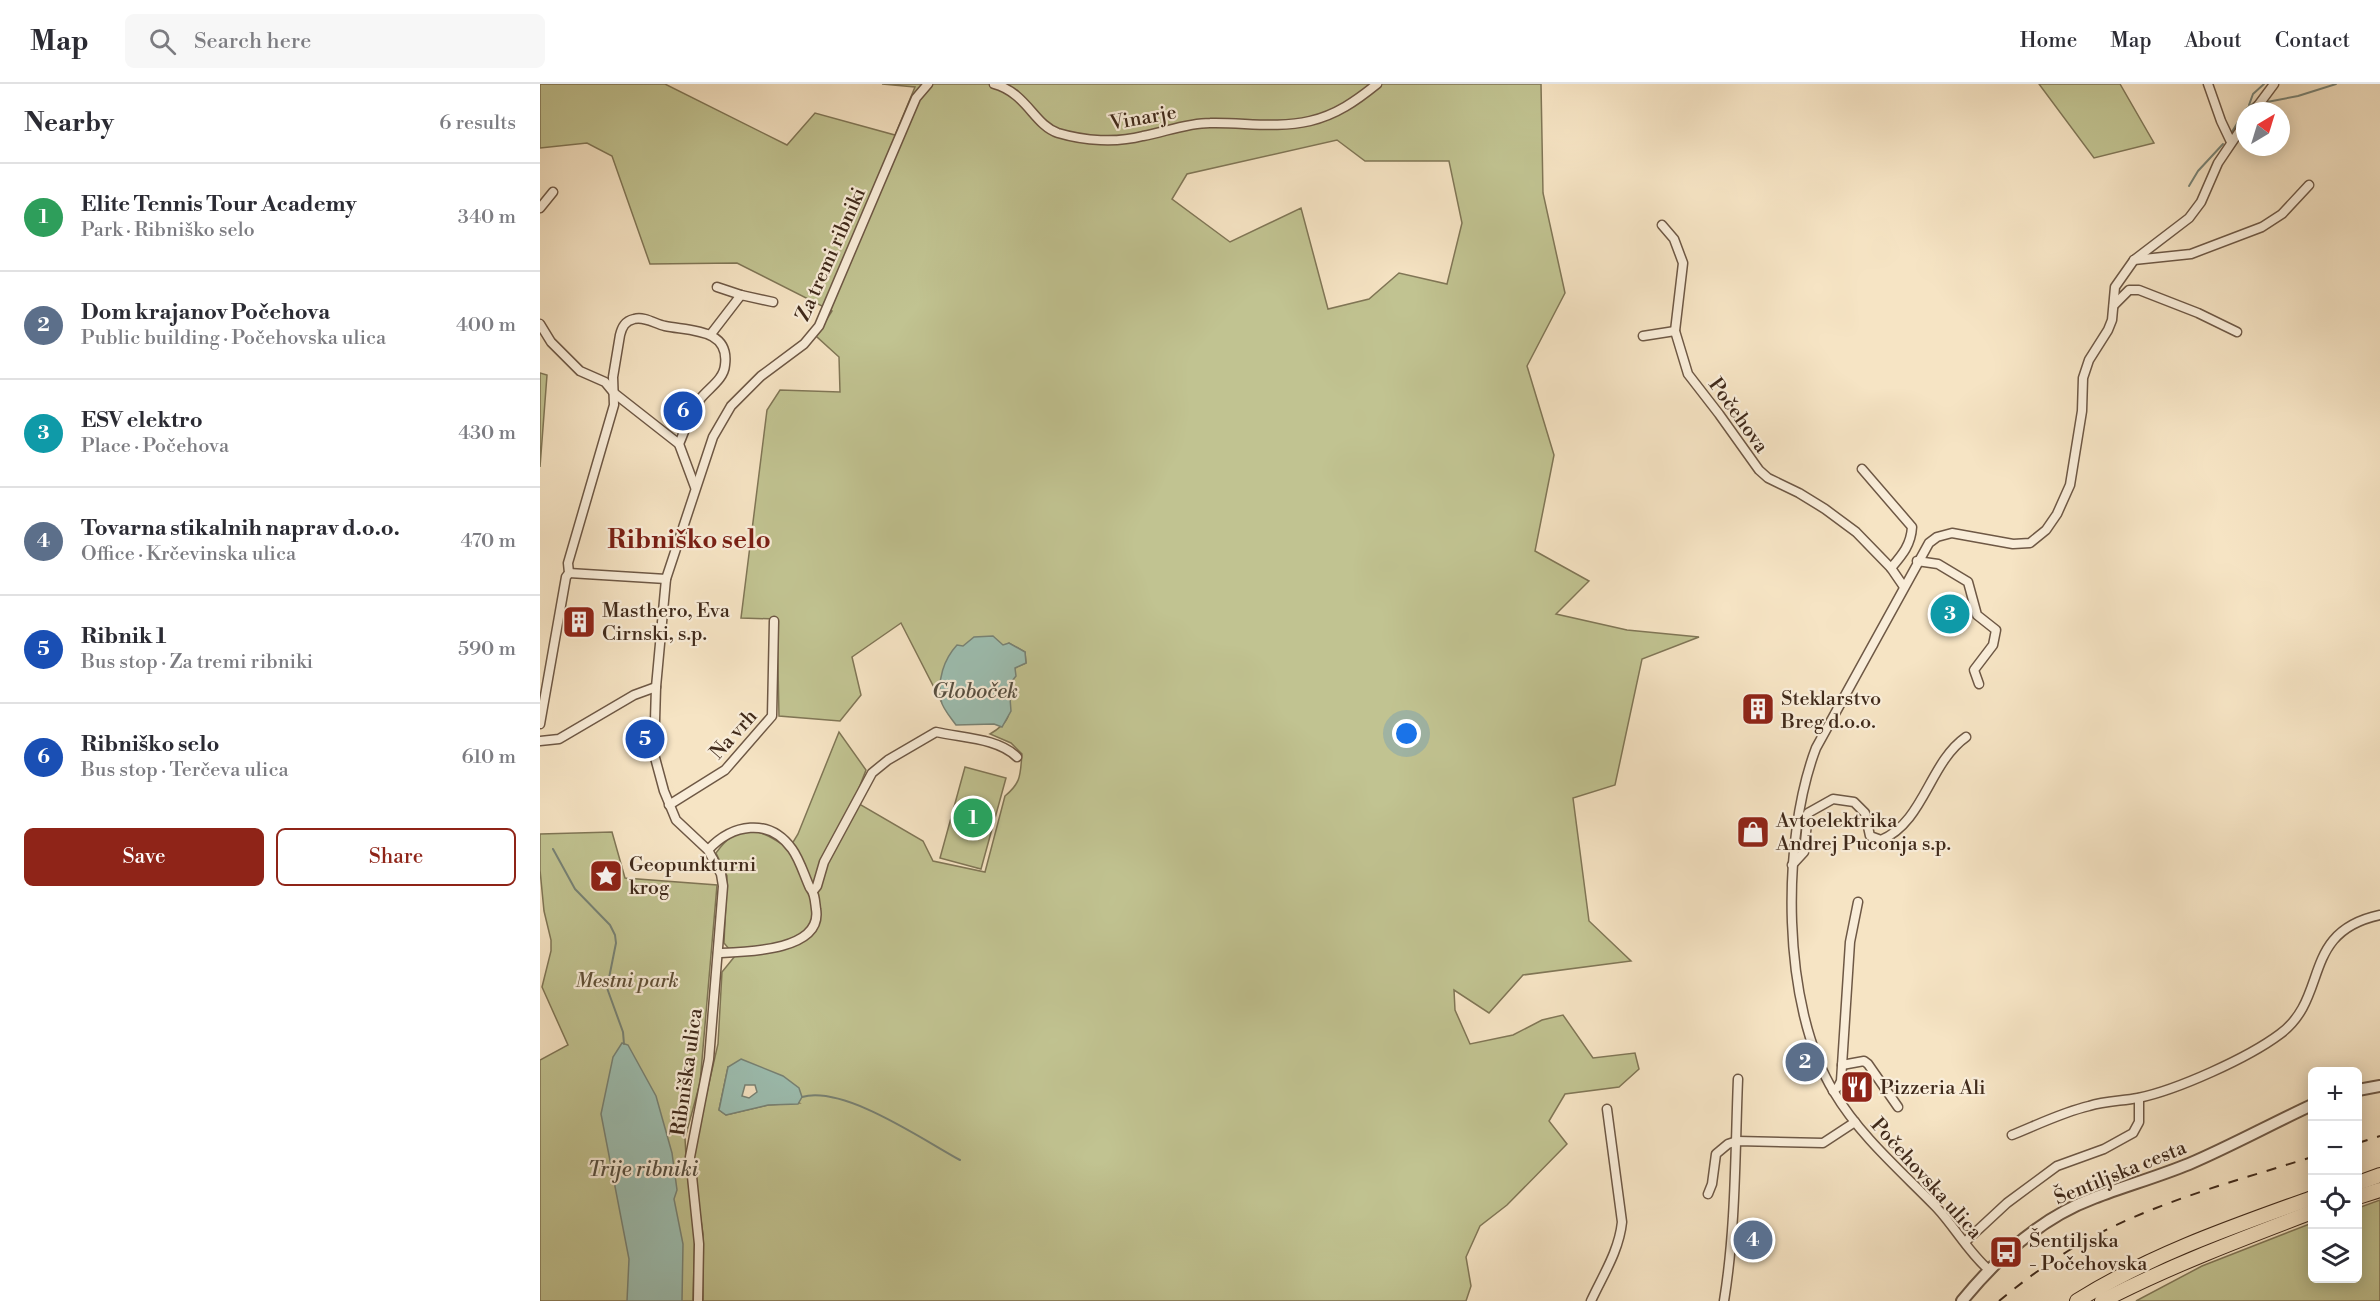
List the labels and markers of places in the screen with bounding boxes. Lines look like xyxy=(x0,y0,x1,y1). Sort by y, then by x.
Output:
pin: 6 xyxy=(664,388,702,434)
pin: 3 xyxy=(1930,592,1970,636)
place label: Masthero, Eva Cirnski, s.p. xyxy=(602,599,731,647)
building icon: Masthero, Eva Cirnski, s.p. xyxy=(561,604,597,640)
place label: Steklarstvo Breg d.o.o. xyxy=(1780,687,1881,735)
building icon: Steklarstvo Breg d.o.o. xyxy=(1740,691,1776,727)
pin: 5 xyxy=(626,716,664,762)
pin: 1 xyxy=(954,796,992,840)
place label: Avtoelektrika Andrej Puconja s.p. xyxy=(1775,809,1951,857)
shop icon: Avtoelektrika Andrej Puconja s.p. xyxy=(1735,814,1771,850)
place label: Geopunkturni krog xyxy=(629,853,757,901)
place icon: Geopunkturni krog xyxy=(588,858,624,894)
pin: 2 xyxy=(1786,1040,1824,1084)
restaurant icon: Pizzeria Ali xyxy=(1839,1069,1875,1105)
place label: Pizzeria Ali xyxy=(1880,1076,1986,1101)
pin: 4 xyxy=(1734,1218,1772,1262)
place label: Šentiljska - Počehovska xyxy=(2029,1228,2148,1277)
bus stop icon: Šentiljska - Počehovska xyxy=(1988,1234,2024,1270)

